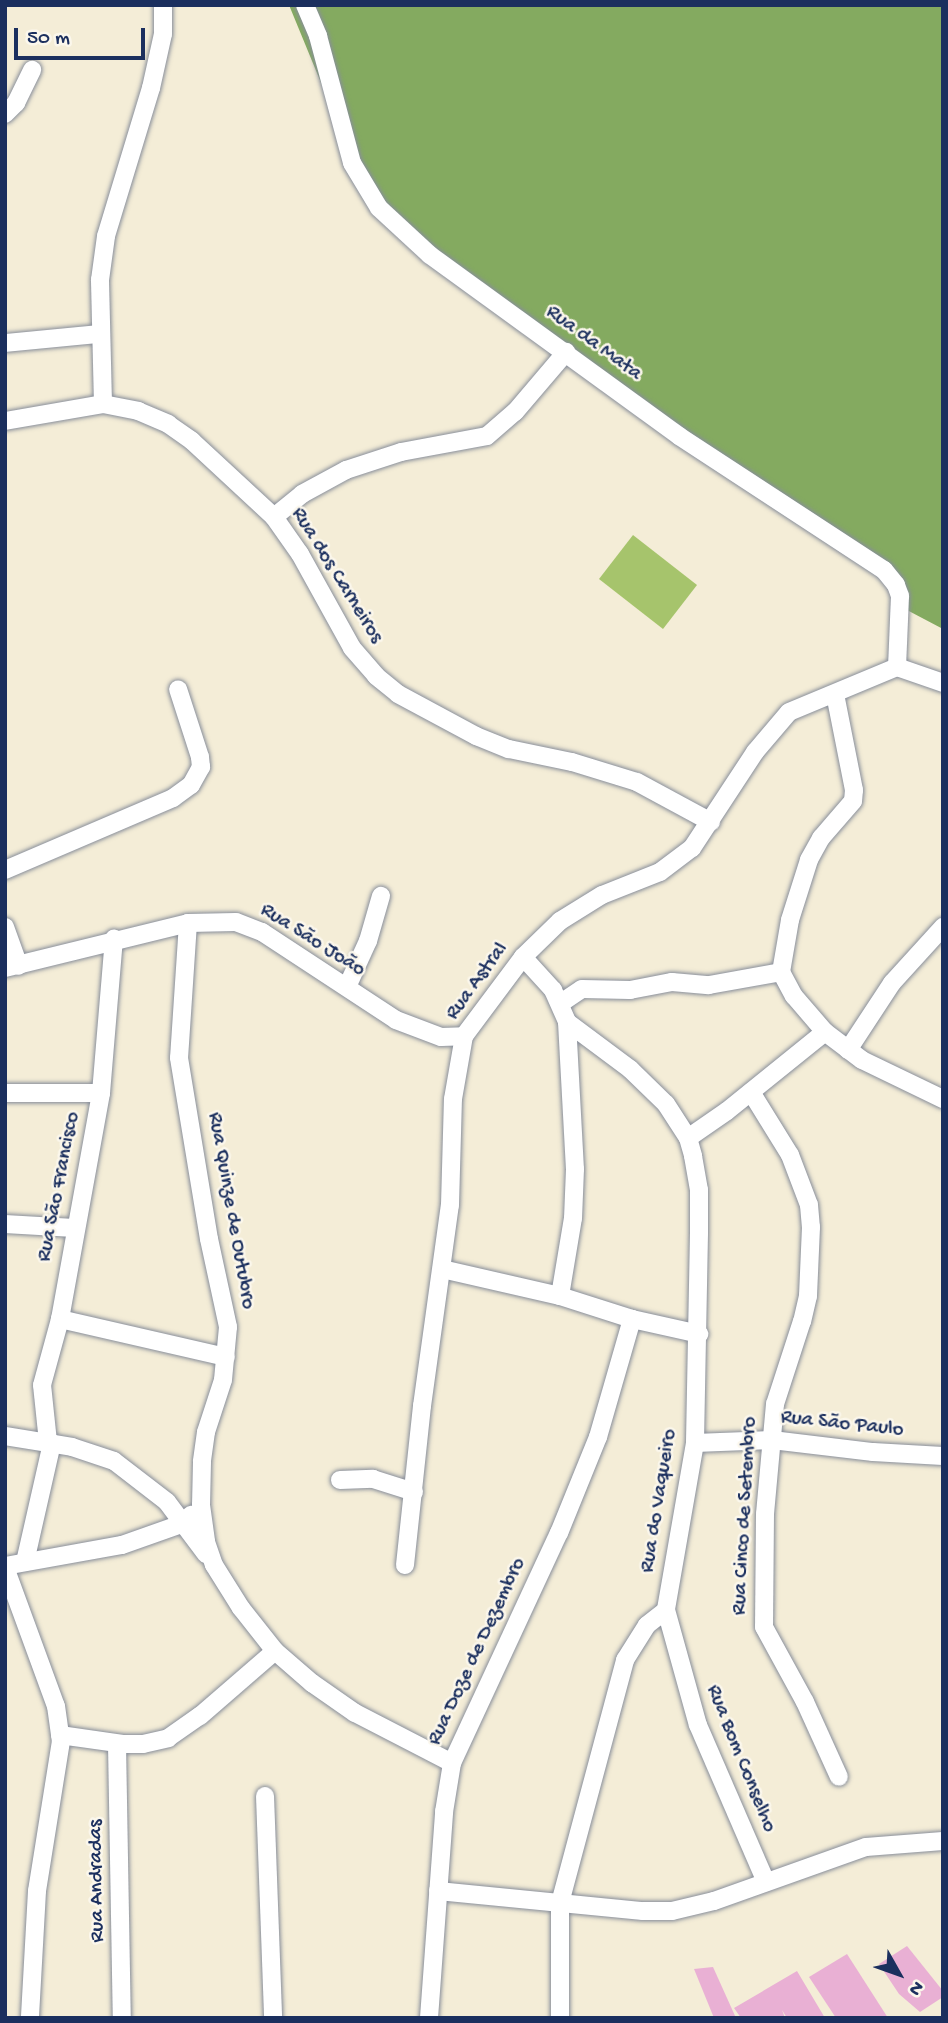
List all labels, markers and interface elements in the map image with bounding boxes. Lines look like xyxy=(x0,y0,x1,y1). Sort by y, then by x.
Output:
scale bar xyxy=(18,14,149,58)
text: 50 m xyxy=(27,27,70,52)
street label: Rua da Mata xyxy=(540,301,646,387)
street label: Rua dos Carneiros xyxy=(284,503,388,649)
street label: Rua São João xyxy=(255,899,369,983)
street label: Rua Astral xyxy=(441,938,515,1026)
street label: Rua São Francisco xyxy=(33,1110,87,1264)
street label: Rua Quinze de Outubro xyxy=(200,1111,260,1311)
street label: Rua São Paulo xyxy=(779,1406,905,1444)
street label: Rua Cinco de Setembro xyxy=(728,1416,764,1616)
street label: Rua do Vaqueiro xyxy=(636,1427,684,1575)
street label: Rua Doze de Dezembro xyxy=(423,1554,533,1750)
street label: Rua Bom Conselho xyxy=(699,1682,781,1836)
street label: Rua Andradas xyxy=(84,1819,112,1943)
north arrow xyxy=(864,1939,934,2009)
text: N xyxy=(903,1976,928,2000)

